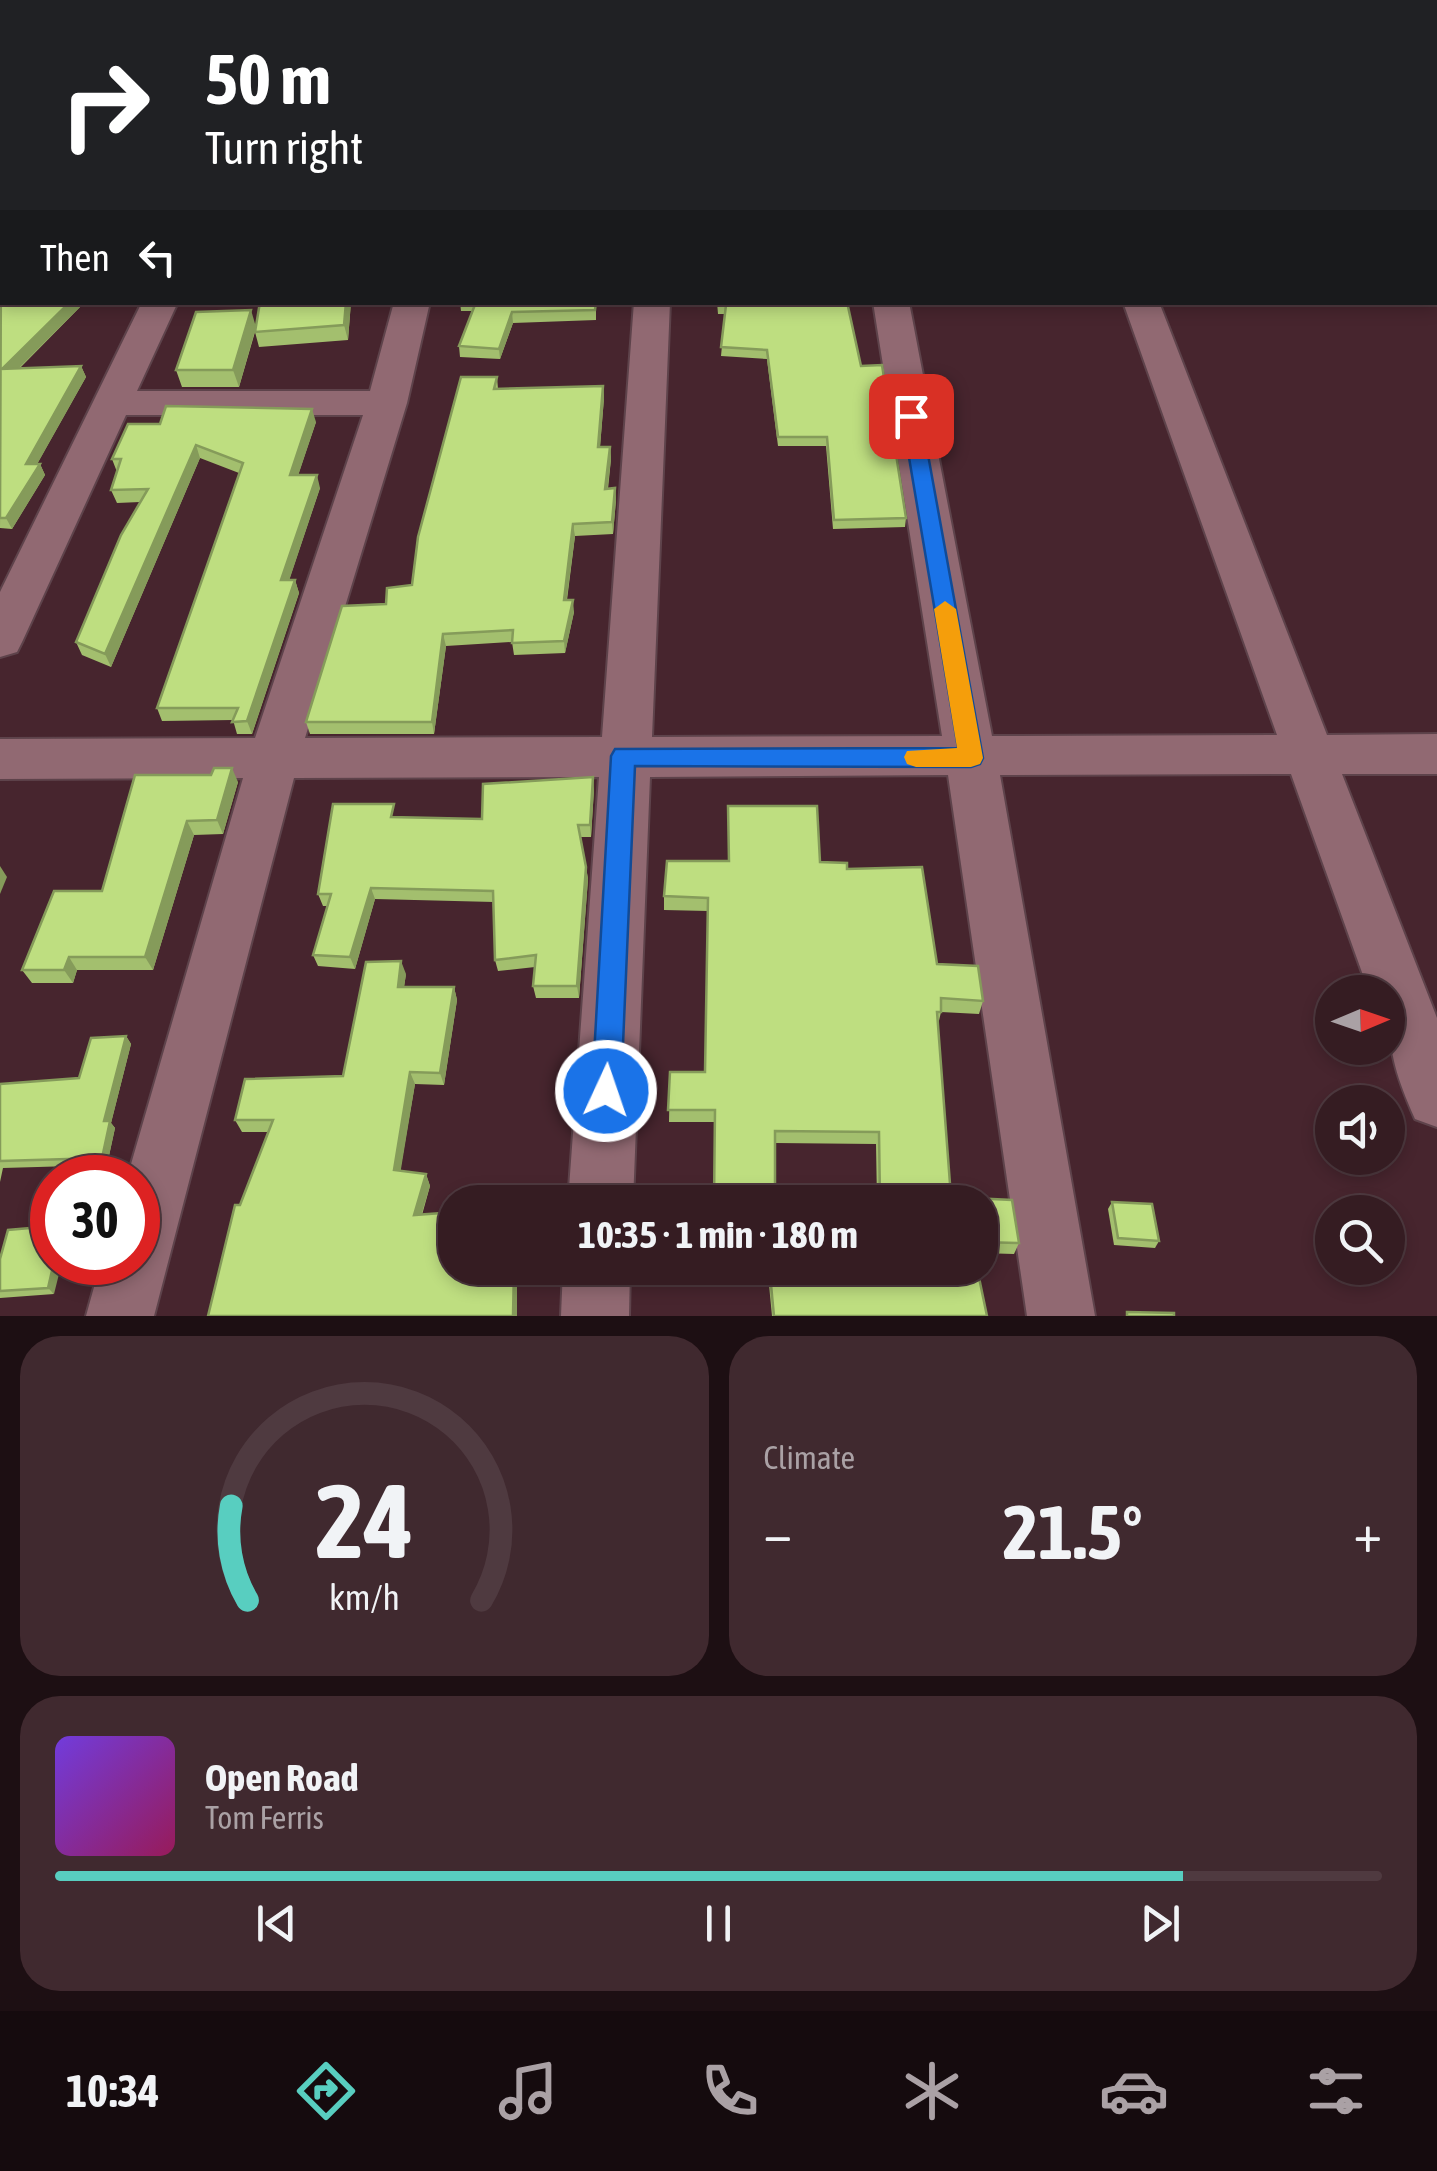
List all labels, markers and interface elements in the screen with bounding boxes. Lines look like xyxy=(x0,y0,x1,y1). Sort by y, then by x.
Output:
text: 50 m xyxy=(205,39,331,119)
icon: right xyxy=(40,40,170,170)
text: Turn right xyxy=(205,122,363,174)
icon: left xyxy=(130,230,185,285)
text: Then xyxy=(40,236,110,279)
pin xyxy=(869,374,954,459)
icon: arrive xyxy=(884,389,939,444)
north arrow xyxy=(1315,975,1405,1065)
map controls xyxy=(1315,975,1405,1285)
position arrow xyxy=(554,1039,658,1143)
button: sound xyxy=(1315,1085,1405,1175)
speed limit sign: 30 xyxy=(30,1155,160,1285)
button: search xyxy=(1315,1195,1405,1285)
text: 10:35 · 1 min · 180 m xyxy=(578,1213,858,1256)
text: Climate xyxy=(764,1439,855,1476)
text: 24 xyxy=(315,1461,413,1580)
text: 21.5° xyxy=(1003,1489,1143,1575)
text: − xyxy=(764,1501,792,1564)
text: + xyxy=(1353,1501,1382,1564)
text: km/h xyxy=(329,1577,400,1618)
text: Open Road xyxy=(205,1756,359,1799)
text: Tom Ferris xyxy=(205,1799,324,1836)
icon: previous xyxy=(249,1896,304,1951)
icon: pause xyxy=(691,1896,746,1951)
icon: next xyxy=(1133,1896,1188,1951)
icon: directions xyxy=(291,2056,361,2126)
icon: music xyxy=(493,2056,563,2126)
icon: phone xyxy=(695,2056,765,2126)
icon: climate xyxy=(897,2056,967,2126)
icon: car xyxy=(1099,2056,1169,2126)
icon: filters xyxy=(1301,2056,1371,2126)
text: 10:34 xyxy=(66,2065,159,2117)

